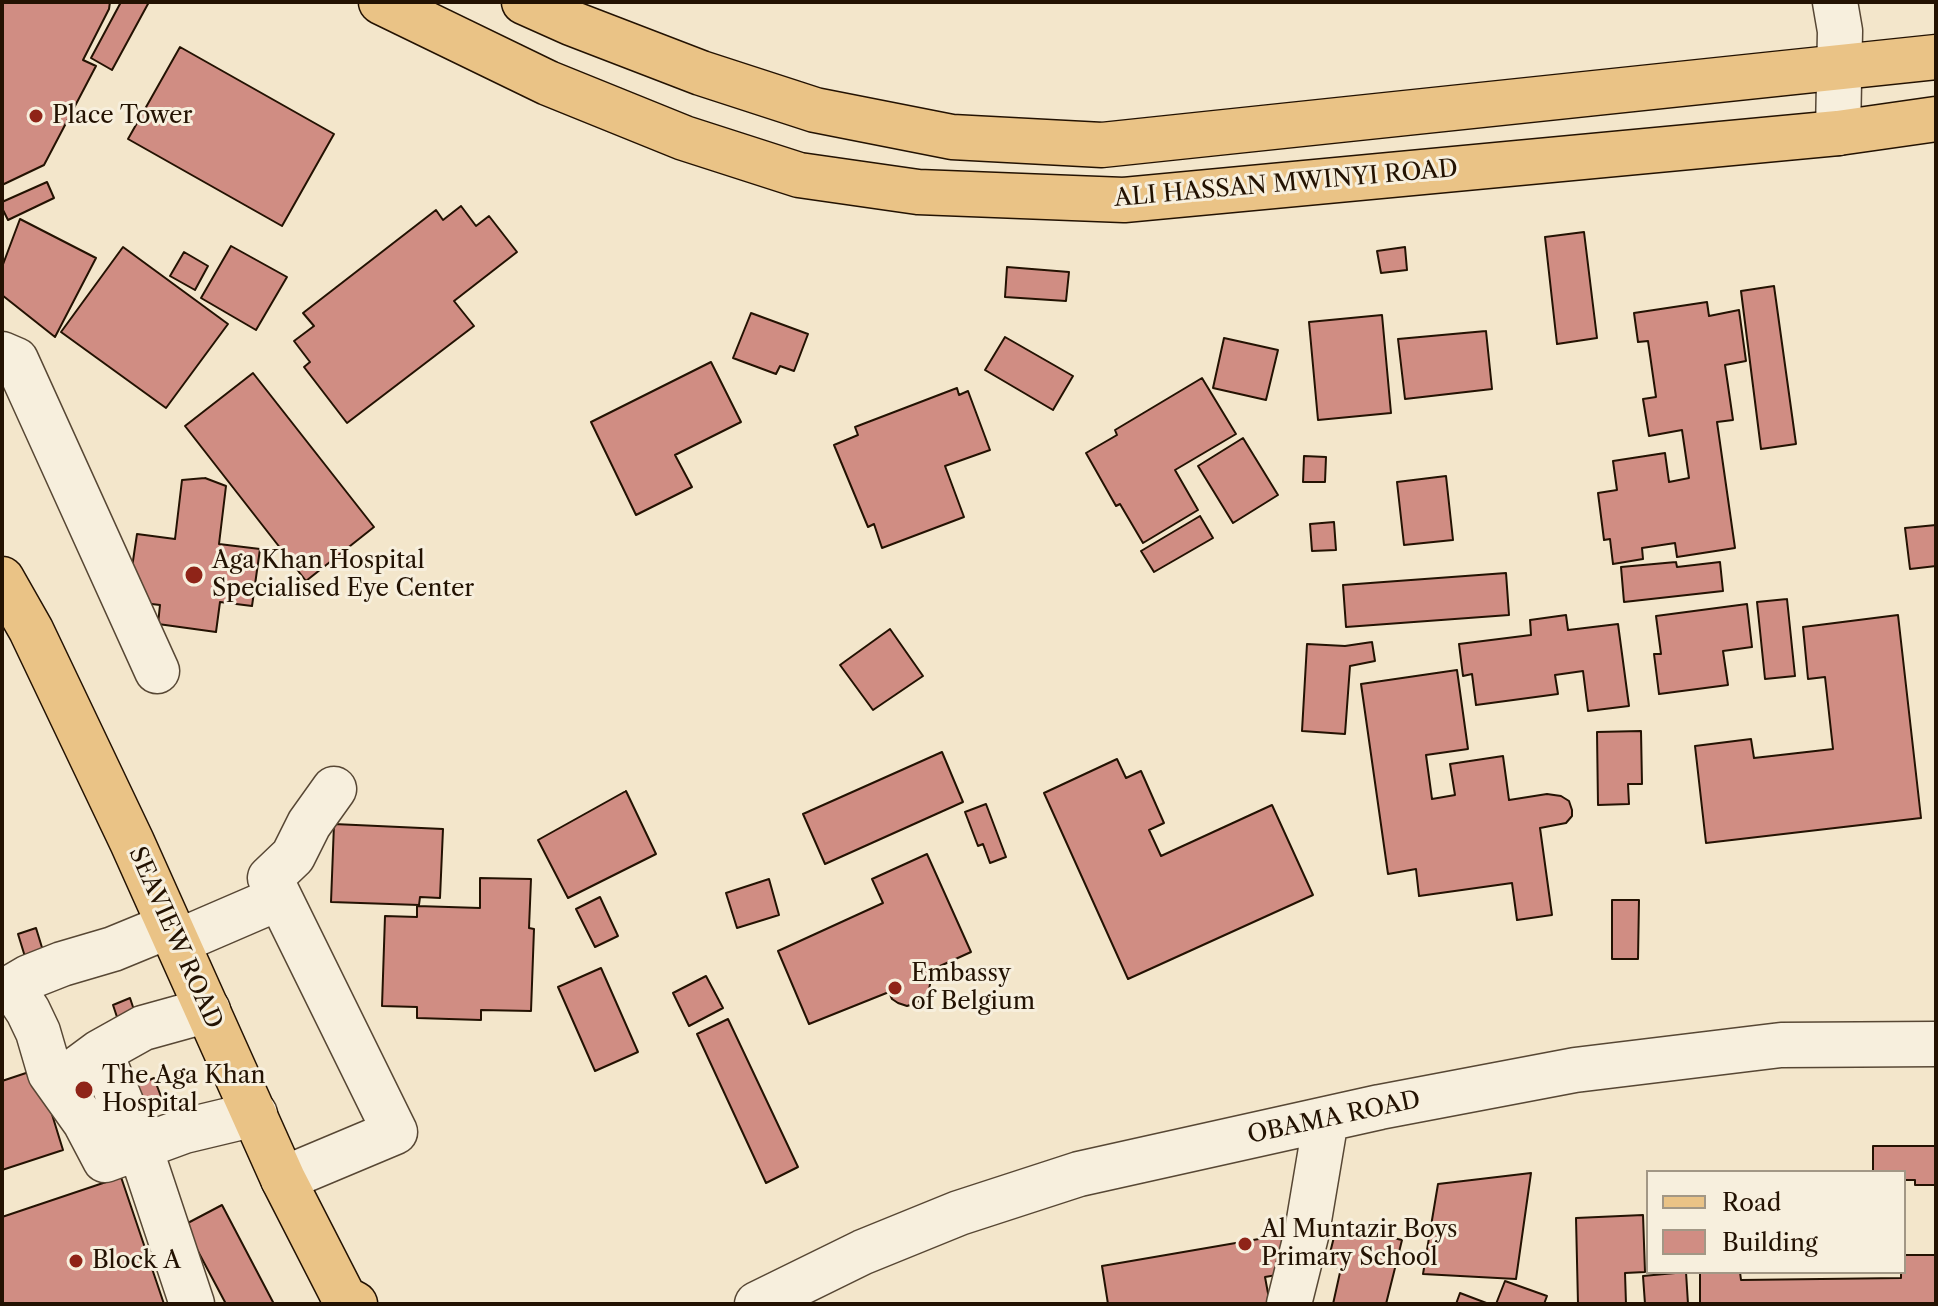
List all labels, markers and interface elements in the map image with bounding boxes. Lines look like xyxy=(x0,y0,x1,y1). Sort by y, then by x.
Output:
place label: Place Tower xyxy=(52,102,193,130)
marker: Place Tower xyxy=(27,107,45,125)
street label: ALI HASSAN MWINYI ROAD xyxy=(1113,155,1459,213)
place label: Aga Khan Hospital Specialised Eye Center xyxy=(212,547,474,603)
marker: Aga Khan Hospital Specialised Eye Center xyxy=(183,564,205,586)
street label: SEAVIEW ROAD xyxy=(122,843,228,1033)
place label: Embassy of Belgium xyxy=(911,960,1035,1016)
marker: Embassy of Belgium xyxy=(886,979,904,997)
place label: The Aga Khan Hospital xyxy=(102,1062,266,1118)
marker: The Aga Khan Hospital xyxy=(73,1079,95,1101)
street label: OBAMA ROAD xyxy=(1245,1086,1423,1150)
legend xyxy=(1646,1170,1906,1274)
text: Road xyxy=(1722,1188,1781,1217)
place label: Al Muntazir Boys Primary School xyxy=(1261,1216,1457,1272)
text: Building xyxy=(1722,1228,1818,1257)
marker: Al Muntazir Boys Primary School xyxy=(1236,1235,1254,1253)
place label: Block A xyxy=(92,1247,181,1275)
marker: Block A xyxy=(67,1252,85,1270)

